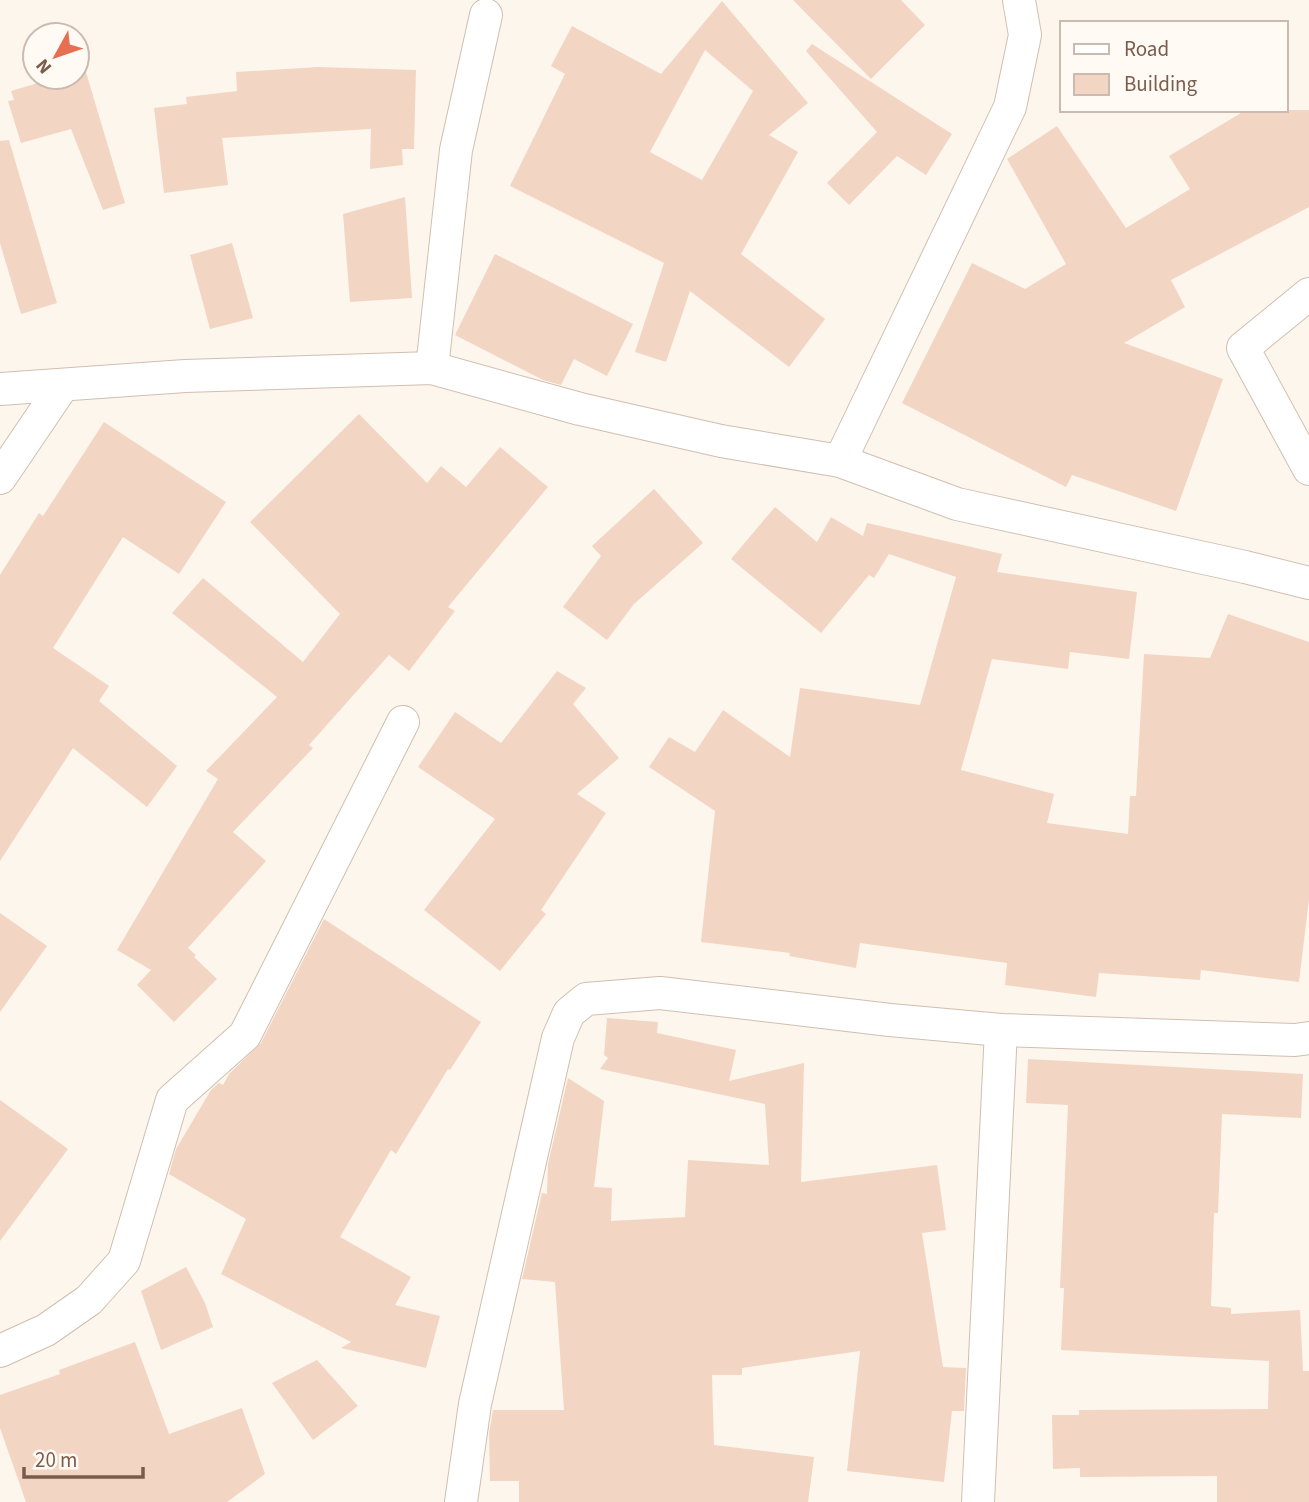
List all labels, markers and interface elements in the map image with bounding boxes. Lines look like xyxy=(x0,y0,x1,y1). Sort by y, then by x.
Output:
north arrow xyxy=(21,21,91,91)
legend xyxy=(1060,21,1288,112)
text: Road xyxy=(1124,34,1169,64)
text: N xyxy=(30,52,59,79)
text: Building xyxy=(1124,69,1198,99)
scale bar xyxy=(24,1436,144,1480)
text: 20 m xyxy=(35,1445,77,1475)

